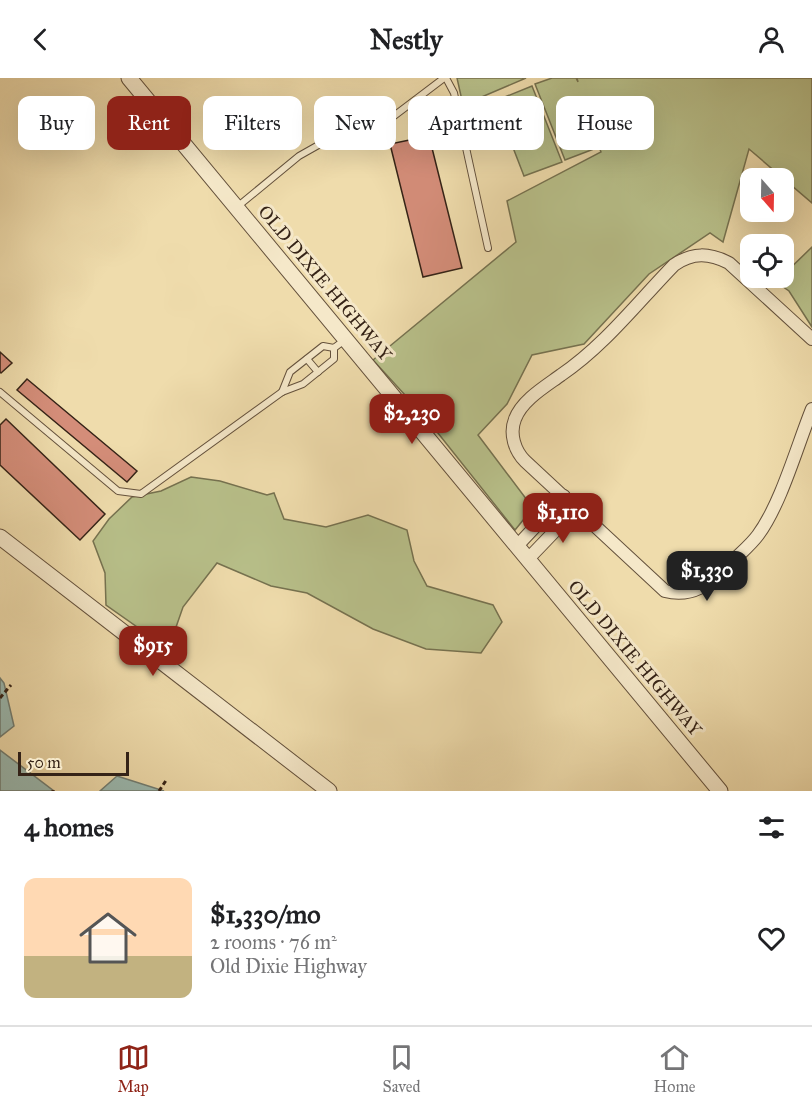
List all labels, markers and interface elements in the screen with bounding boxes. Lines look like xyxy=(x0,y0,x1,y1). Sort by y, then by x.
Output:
icon: back xyxy=(24,23,57,56)
text: Nestly xyxy=(370,23,442,56)
icon: person xyxy=(755,23,788,56)
chip: Buy xyxy=(18,96,95,150)
chip: Rent xyxy=(107,96,191,150)
chip: Filters xyxy=(203,96,302,150)
chip: New xyxy=(314,96,396,150)
chip: Apartment xyxy=(408,96,544,150)
chip: House xyxy=(556,96,654,150)
north arrow xyxy=(740,168,794,222)
map controls xyxy=(740,168,794,288)
street label: OLD DIXIE HIGHWAY xyxy=(254,201,397,366)
button: locate xyxy=(740,234,794,288)
pin: $2,230 xyxy=(363,394,461,445)
text: $2,230 xyxy=(384,401,440,425)
pin: $1,110 xyxy=(514,493,612,544)
text: $1,110 xyxy=(537,500,589,524)
pin: $1,330 xyxy=(658,551,756,602)
text: $1,330 xyxy=(681,558,733,582)
street label: OLD DIXIE HIGHWAY xyxy=(564,576,707,741)
pin: $915 xyxy=(117,626,189,677)
text: $915 xyxy=(133,633,173,657)
scale bar xyxy=(18,749,129,776)
text: 50 m xyxy=(27,753,61,772)
text: 4 homes xyxy=(24,811,114,843)
icon: filters xyxy=(755,811,788,844)
text: $1,330/mo xyxy=(210,898,321,930)
icon: home xyxy=(72,902,144,974)
icon: heart xyxy=(755,922,788,955)
text: 2 rooms · 76 m² xyxy=(210,930,337,954)
text: Old Dixie Highway xyxy=(210,954,367,978)
tab: Map xyxy=(117,1041,150,1096)
tab: Saved xyxy=(383,1041,421,1096)
tab: Home xyxy=(654,1041,695,1096)

